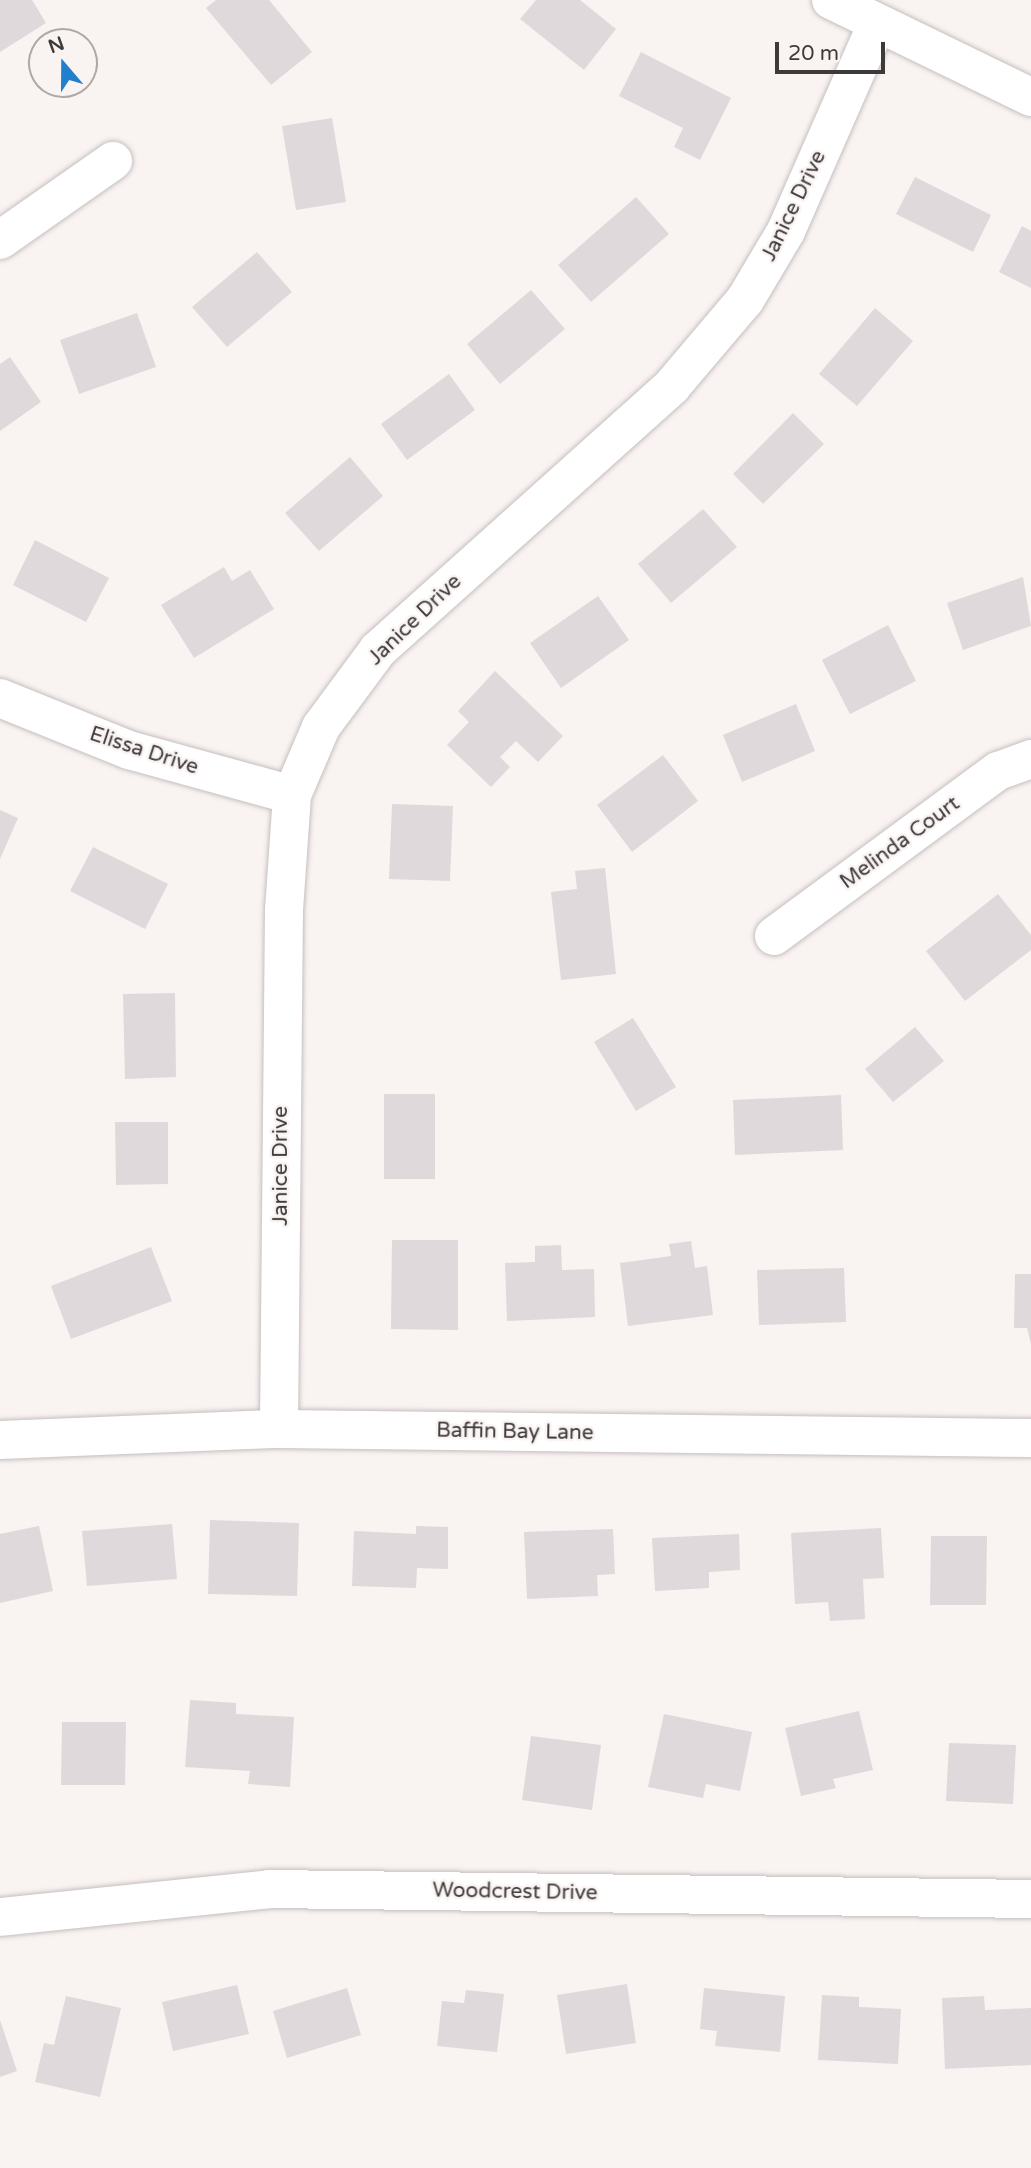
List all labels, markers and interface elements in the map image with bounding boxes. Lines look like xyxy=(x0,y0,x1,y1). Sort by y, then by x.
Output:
north arrow xyxy=(28,28,98,98)
scale bar xyxy=(779,28,889,72)
text: N xyxy=(46,32,67,58)
text: 20 m xyxy=(788,41,839,66)
street label: Janice Drive xyxy=(756,147,832,265)
street label: Janice Drive xyxy=(363,569,467,671)
street label: Elissa Drive xyxy=(86,722,202,780)
street label: Melinda Court xyxy=(835,791,965,895)
street label: Janice Drive xyxy=(268,1106,294,1226)
street label: Baffin Bay Lane xyxy=(436,1418,594,1446)
street label: Woodcrest Drive xyxy=(432,1878,598,1906)

